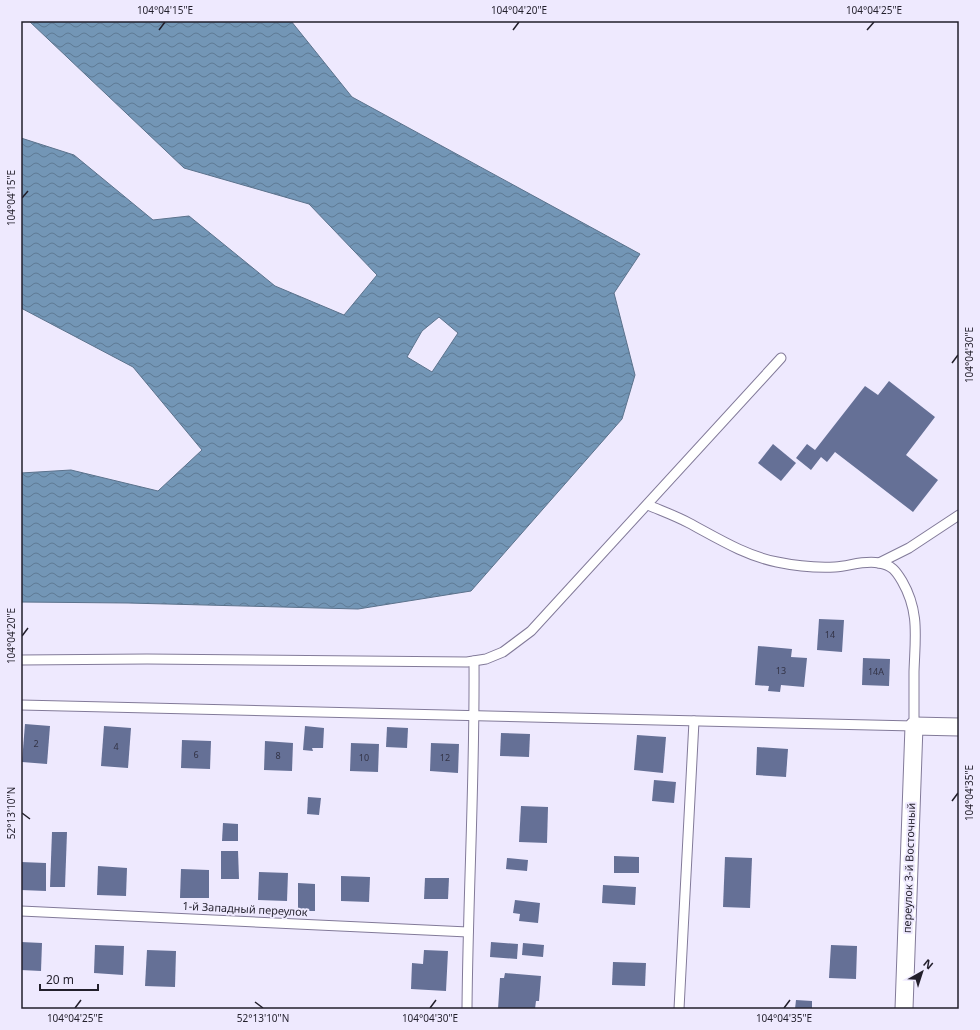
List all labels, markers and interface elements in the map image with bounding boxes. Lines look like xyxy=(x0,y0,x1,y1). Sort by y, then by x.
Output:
text: 104°04'15"E xyxy=(137,3,193,17)
text: 104°04'20"E xyxy=(491,3,547,17)
text: 104°04'25"E xyxy=(846,3,902,17)
text: 104°04'15"E xyxy=(4,170,18,226)
text: 104°04'30"E xyxy=(962,327,976,383)
text: 104°04'20"E xyxy=(4,608,18,664)
house number: 14 xyxy=(825,628,835,641)
house number: 13 xyxy=(776,664,786,677)
house number: 14А xyxy=(868,665,884,678)
house number: 2 xyxy=(33,737,39,750)
house number: 4 xyxy=(113,740,119,753)
house number: 6 xyxy=(193,748,199,761)
house number: 8 xyxy=(275,749,281,762)
house number: 10 xyxy=(359,751,369,764)
house number: 12 xyxy=(440,751,450,764)
text: 104°04'35"E xyxy=(962,765,976,821)
text: 52°13'10"N xyxy=(4,787,18,839)
street label: переулок 3-й Восточный xyxy=(899,803,918,933)
street label: 1-й Западный переулок xyxy=(182,898,308,919)
north arrow xyxy=(902,952,942,992)
text: N xyxy=(920,955,937,972)
scale bar xyxy=(40,966,98,992)
text: 20 m xyxy=(46,971,74,988)
text: 104°04'25"E xyxy=(47,1011,103,1025)
text: 52°13'10"N xyxy=(237,1011,289,1025)
text: 104°04'30"E xyxy=(402,1011,458,1025)
text: 104°04'35"E xyxy=(756,1011,812,1025)

